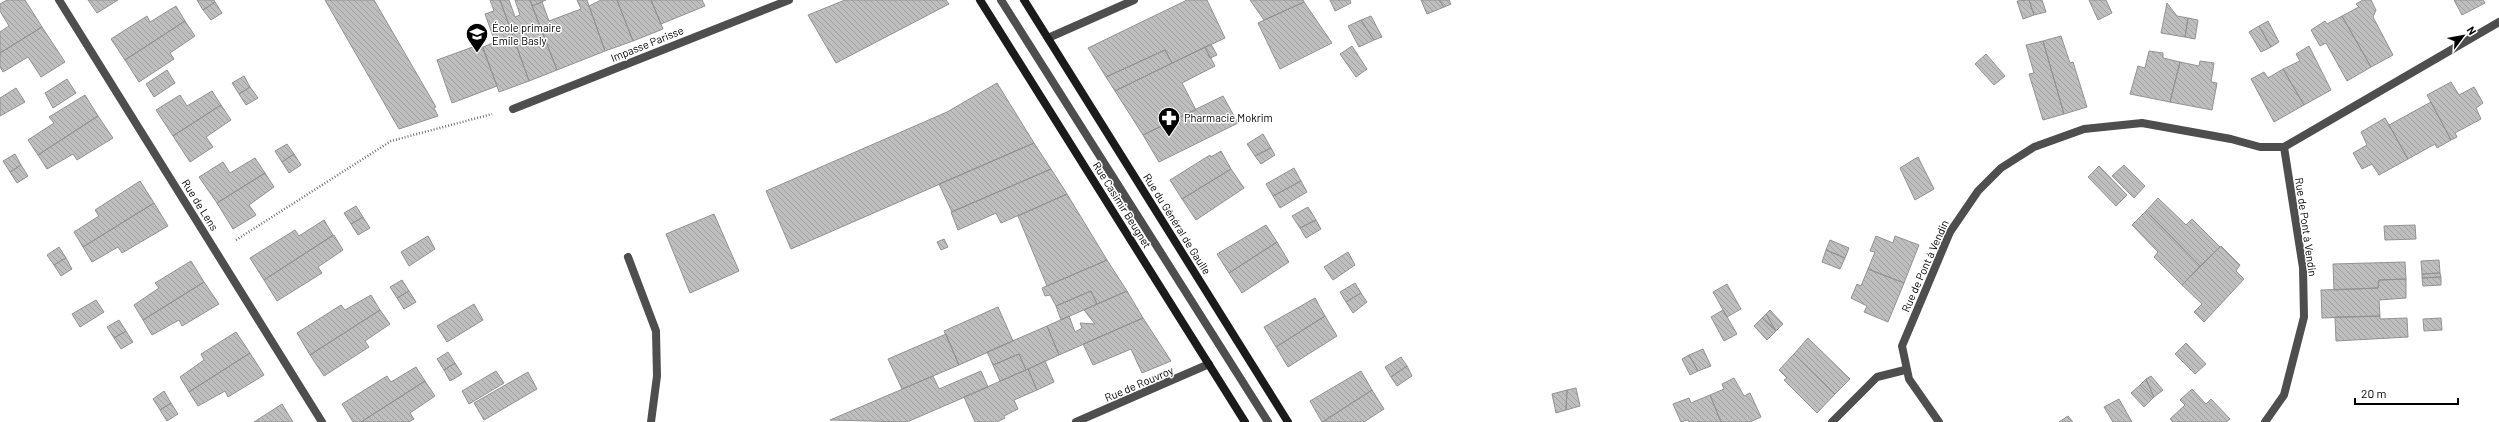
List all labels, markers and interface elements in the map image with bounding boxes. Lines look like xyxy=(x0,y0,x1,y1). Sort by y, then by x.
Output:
north arrow xyxy=(2443,16,2483,56)
school or university icon: École primaire Emile Basly xyxy=(464,21,490,54)
place label: École primaire Emile Basly xyxy=(492,21,561,47)
street label: Impasse Parisse xyxy=(609,23,685,64)
text: N xyxy=(2464,24,2479,37)
pharmacy icon: Pharmacie Mokrim xyxy=(1156,105,1182,138)
place label: Pharmacie Mokrim xyxy=(1184,111,1273,124)
street label: Rue Casimir Beugnet xyxy=(1091,159,1154,250)
street label: Rue du Général de Gaulle xyxy=(1141,171,1214,277)
street label: Rue de Lens xyxy=(180,177,221,233)
street label: Rue de Pont à Vendin xyxy=(2293,177,2320,277)
street label: Rue de Pont à Vendin xyxy=(1898,218,1951,314)
street label: Rue de Rouvroy xyxy=(1102,363,1175,404)
scale bar xyxy=(2355,380,2458,406)
text: 20 m xyxy=(2361,386,2387,400)

